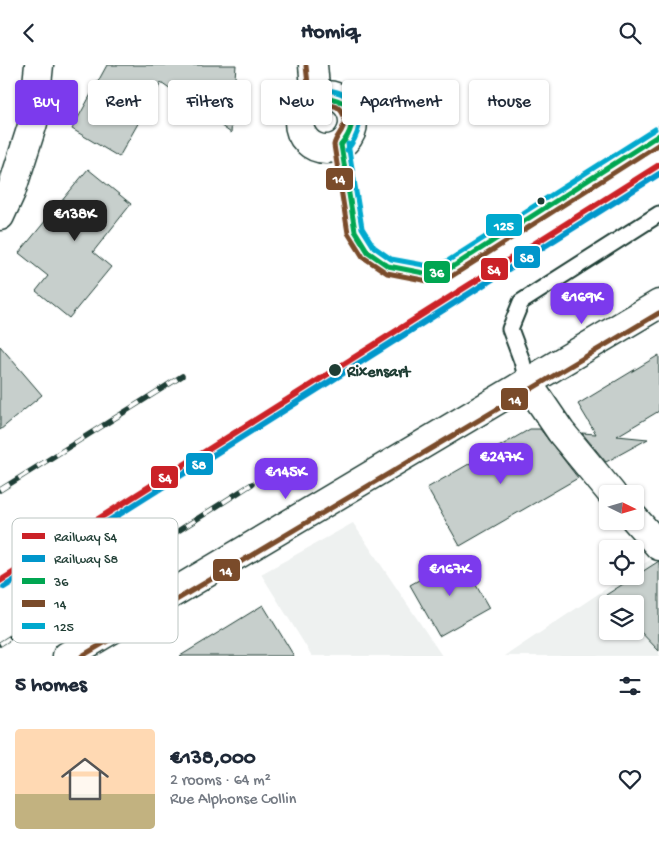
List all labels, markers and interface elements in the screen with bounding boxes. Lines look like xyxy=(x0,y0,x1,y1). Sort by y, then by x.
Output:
icon: back xyxy=(15,19,43,47)
icon: search xyxy=(616,19,644,47)
text: Homiq xyxy=(301,20,358,46)
chip: Buy xyxy=(15,80,78,125)
chip: Rent xyxy=(88,80,158,125)
chip: Filters xyxy=(168,80,251,125)
chip: New xyxy=(261,80,332,125)
chip: Apartment xyxy=(342,80,459,125)
chip: House xyxy=(469,80,549,125)
line badge: 14 xyxy=(325,167,354,191)
text: 14 xyxy=(332,172,346,189)
unlabelled marker xyxy=(536,196,546,206)
pin: €138K xyxy=(40,199,110,242)
text: €138K xyxy=(54,206,96,225)
line badge: 125 xyxy=(485,213,523,237)
text: 125 xyxy=(493,219,515,236)
line badge: S8 xyxy=(513,245,541,269)
text: S8 xyxy=(520,251,534,268)
line badge: S4 xyxy=(480,257,509,281)
line badge: 36 xyxy=(423,260,451,284)
text: S4 xyxy=(487,263,501,280)
text: 36 xyxy=(429,266,445,283)
pin: €169K xyxy=(547,283,617,325)
text: €169K xyxy=(562,289,602,308)
marker: Rixensart xyxy=(327,362,343,378)
place label: Rixensart xyxy=(346,364,412,383)
line badge: 14 xyxy=(500,387,529,411)
text: 14 xyxy=(508,393,522,410)
pin: €247K xyxy=(466,443,536,485)
text: €247K xyxy=(480,449,522,468)
line badge: S8 xyxy=(185,452,214,476)
pin: €145K xyxy=(251,457,321,500)
text: S8 xyxy=(192,458,206,475)
text: €145K xyxy=(266,464,306,483)
line badge: S4 xyxy=(150,465,179,489)
text: S4 xyxy=(158,471,172,488)
north arrow xyxy=(599,485,644,530)
map controls xyxy=(599,485,644,640)
legend xyxy=(12,518,178,643)
text: Railway S4 xyxy=(54,530,118,547)
button: locate xyxy=(599,540,644,585)
text: Railway S8 xyxy=(54,552,119,569)
pin: €167K xyxy=(415,555,485,597)
line badge: 14 xyxy=(212,558,241,582)
text: €167K xyxy=(429,561,471,580)
text: 14 xyxy=(219,564,233,581)
text: 36 xyxy=(53,575,69,592)
button: layers xyxy=(599,595,644,640)
text: 14 xyxy=(53,597,67,614)
text: 125 xyxy=(53,620,74,637)
icon: filters xyxy=(616,672,644,700)
text: 5 homes xyxy=(15,674,87,699)
text: €138,000 xyxy=(170,747,256,772)
icon: home xyxy=(55,749,115,809)
icon: heart xyxy=(616,765,644,793)
text: 2 rooms · 64 m² xyxy=(170,772,271,791)
text: Rue Alphonse Collin xyxy=(170,791,296,810)

